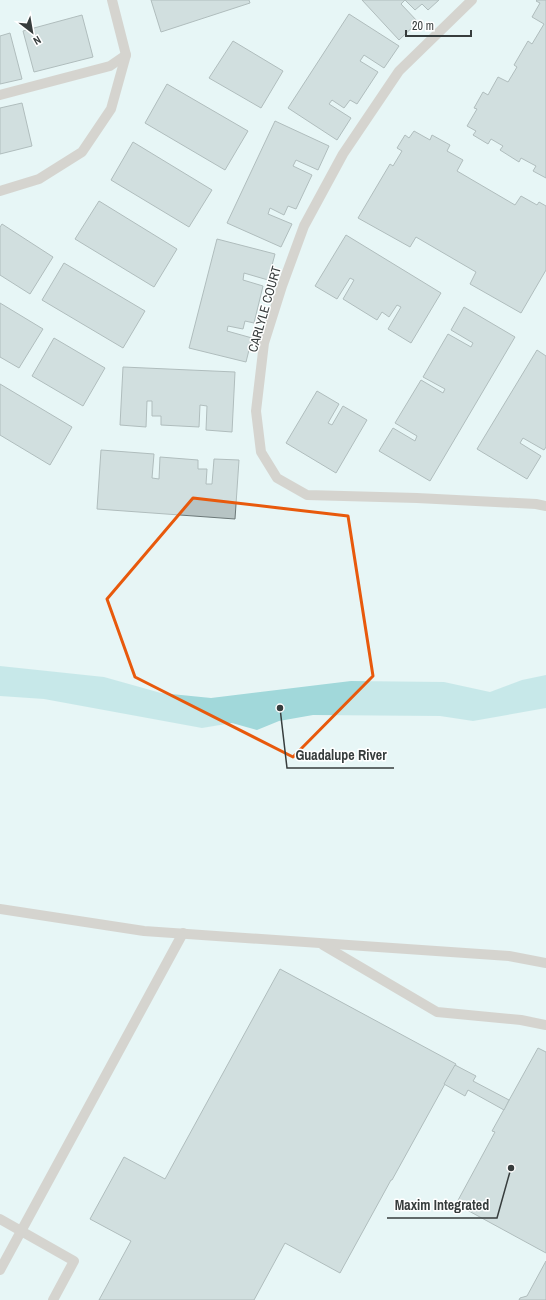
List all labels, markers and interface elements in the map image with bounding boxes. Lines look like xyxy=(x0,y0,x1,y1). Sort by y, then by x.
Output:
north arrow xyxy=(12,12,52,52)
scale bar xyxy=(406,12,471,38)
text: 20 m xyxy=(412,18,434,34)
text: N xyxy=(31,33,44,48)
street label: CARLYLE COURT xyxy=(244,264,285,354)
callout: Guadalupe River xyxy=(287,742,394,768)
text: Guadalupe River xyxy=(295,746,387,764)
callout: Maxim Integrated xyxy=(387,1192,497,1218)
text: Maxim Integrated xyxy=(395,1196,489,1214)

